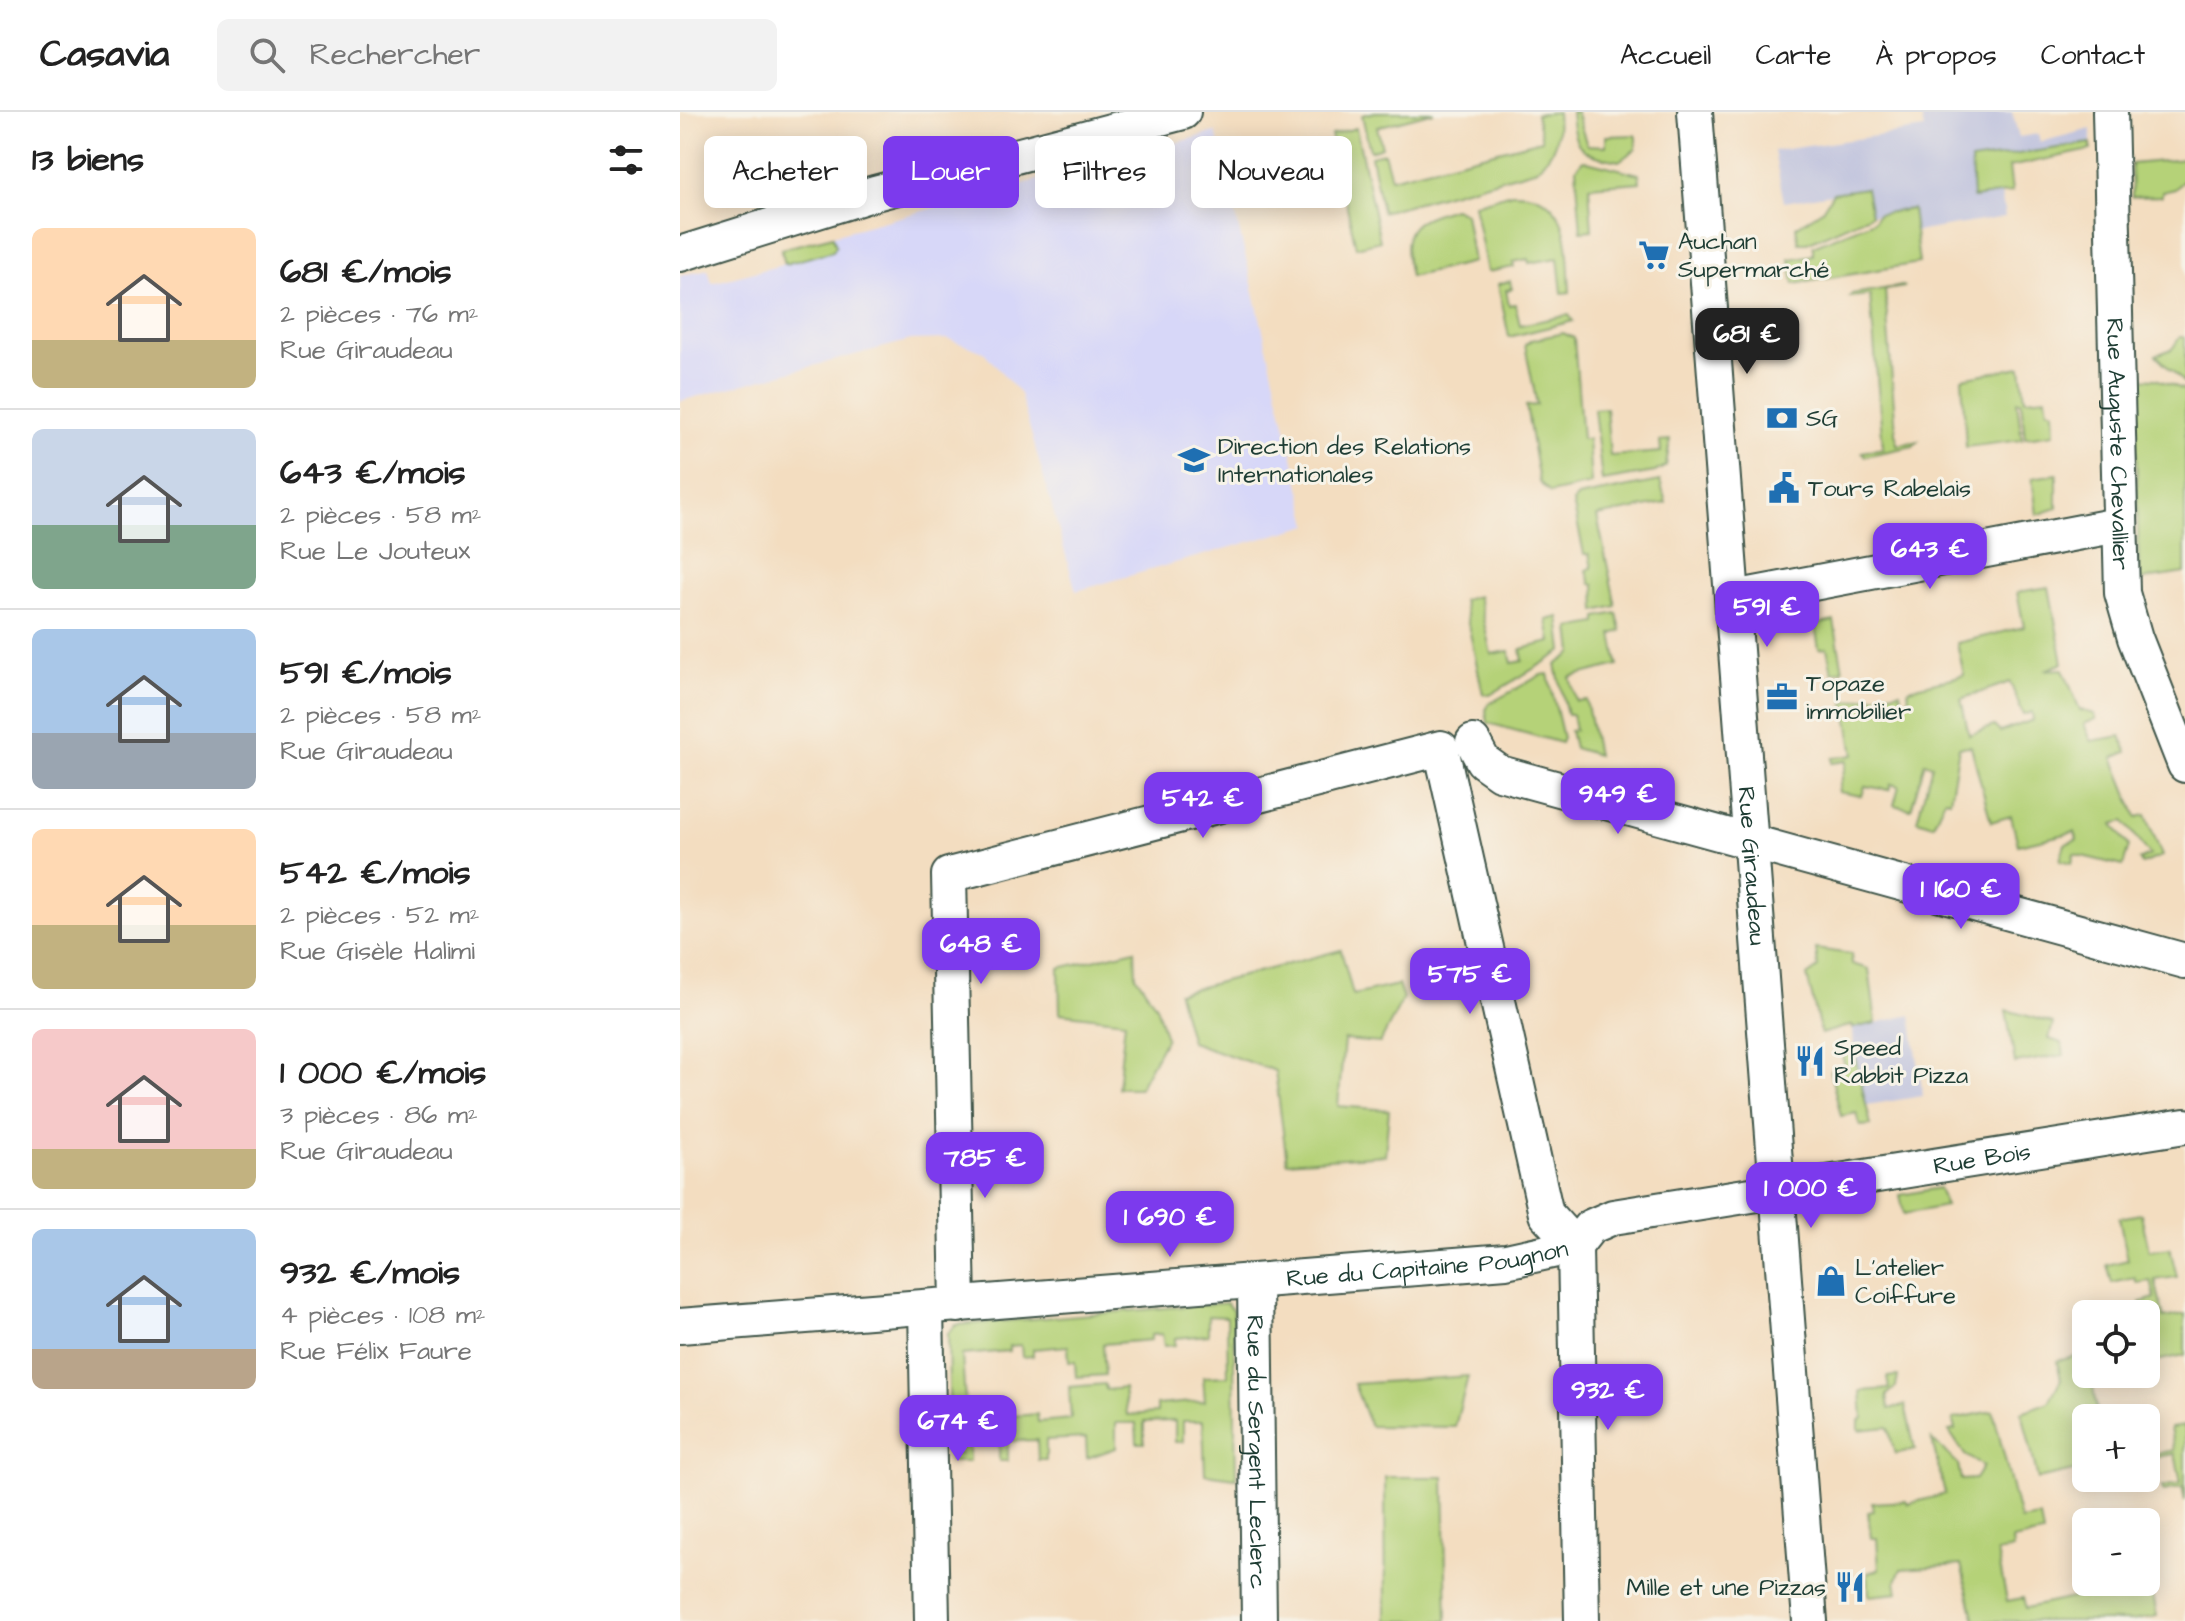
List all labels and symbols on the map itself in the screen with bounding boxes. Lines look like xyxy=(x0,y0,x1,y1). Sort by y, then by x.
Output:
place label: Auchan Supermarché xyxy=(1678,225,1829,287)
supermarket icon: Auchan Supermarché xyxy=(1637,238,1671,272)
pin: 681 € xyxy=(1691,308,1803,376)
street label: Rue Auguste Chevallier xyxy=(2097,317,2137,570)
bank icon: SG xyxy=(1765,401,1799,435)
place label: SG xyxy=(1806,402,1838,436)
place label: Direction des Relations Internationales xyxy=(1218,430,1471,492)
school or university icon: Direction des Relations Internationales xyxy=(1177,443,1211,477)
public building icon: Tours Rabelais xyxy=(1767,471,1801,505)
place label: Tours Rabelais xyxy=(1808,472,1971,506)
pin: 643 € xyxy=(1874,523,1986,591)
pin: 591 € xyxy=(1711,581,1823,649)
place label: Topaze immobilier xyxy=(1806,667,1911,729)
office icon: Topaze immobilier xyxy=(1765,680,1799,714)
pin: 949 € xyxy=(1562,768,1674,836)
pin: 542 € xyxy=(1147,772,1259,840)
street label: Rue Giraudeau xyxy=(1728,785,1774,947)
pin: 1 160 € xyxy=(1887,863,2035,931)
pin: 648 € xyxy=(925,918,1037,986)
pin: 575 € xyxy=(1414,948,1526,1016)
place label: Speed Rabbit Pizza xyxy=(1834,1031,1968,1093)
restaurant icon: Speed Rabbit Pizza xyxy=(1793,1044,1827,1078)
pin: 785 € xyxy=(929,1132,1041,1200)
street label: Rue Bois xyxy=(1931,1135,2033,1184)
pin: 1 000 € xyxy=(1737,1162,1885,1230)
pin: 1 690 € xyxy=(1096,1191,1244,1259)
street label: Rue du Capitaine Pougnon xyxy=(1285,1232,1571,1296)
place label: L'atelier Coiffure xyxy=(1855,1251,1956,1313)
shop icon: L'atelier Coiffure xyxy=(1814,1264,1848,1298)
street label: Rue du Sergent Leclerc xyxy=(1237,1315,1275,1589)
pin: 932 € xyxy=(1552,1364,1664,1432)
pin: 674 € xyxy=(902,1395,1014,1463)
restaurant icon: Mille et une Pizzas xyxy=(1833,1570,1867,1604)
place label: Mille et une Pizzas xyxy=(1626,1571,1826,1605)

